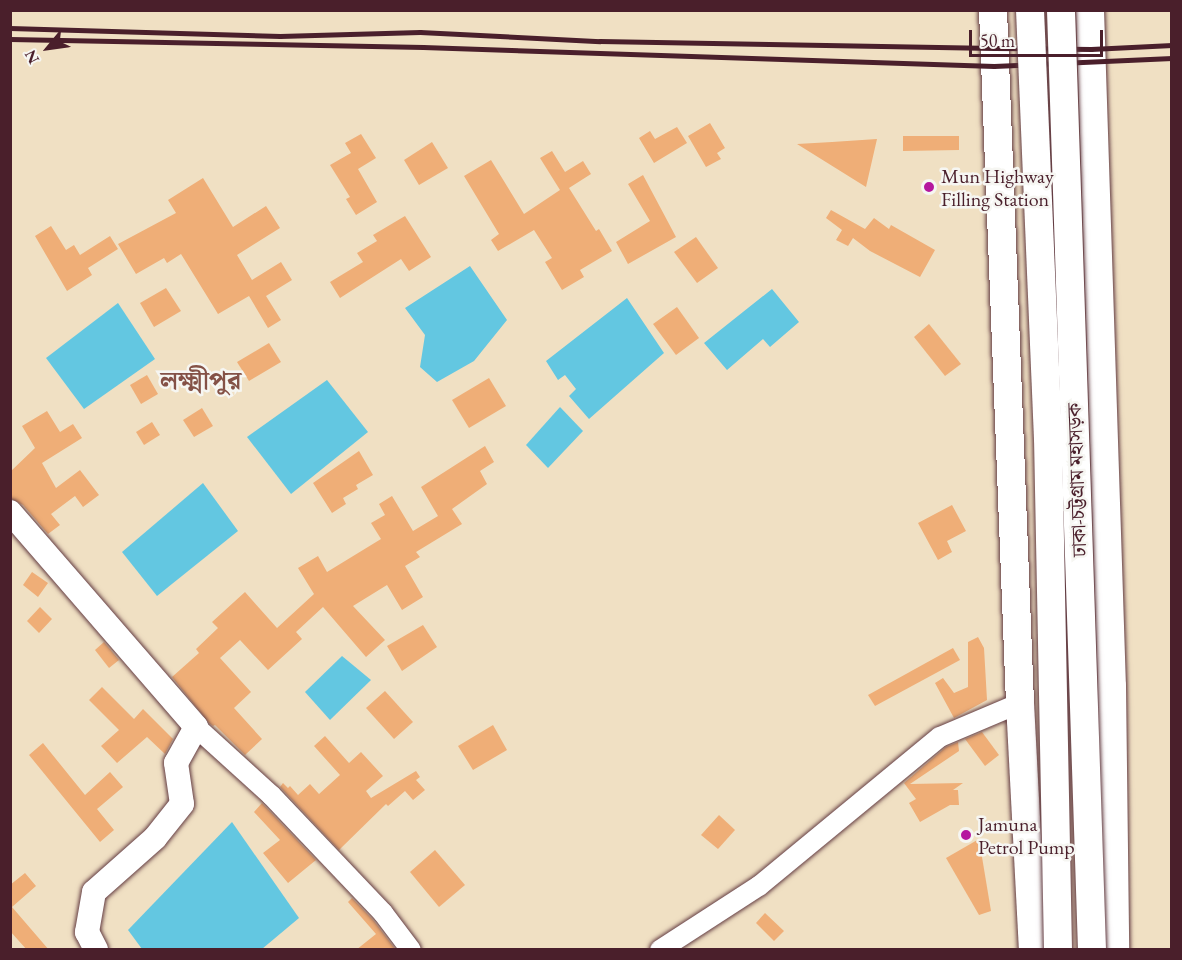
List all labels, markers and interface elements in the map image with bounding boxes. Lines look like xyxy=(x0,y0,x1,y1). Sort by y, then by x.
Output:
north arrow xyxy=(18,18,78,78)
scale bar xyxy=(972,18,1106,56)
text: 50 m xyxy=(980,29,1015,52)
text: N xyxy=(19,46,44,68)
place label: Mun Highway Filling Station xyxy=(941,164,1054,211)
marker: Mun Highway Filling Station xyxy=(922,180,936,194)
district label: লক্ষ্মীপুর xyxy=(160,365,242,397)
street label: ঢাকা-চট্টগ্রাম মহাসড়ক xyxy=(1062,403,1092,557)
place label: Jamuna Petrol Pump xyxy=(978,812,1075,859)
marker: Jamuna Petrol Pump xyxy=(959,828,973,842)

